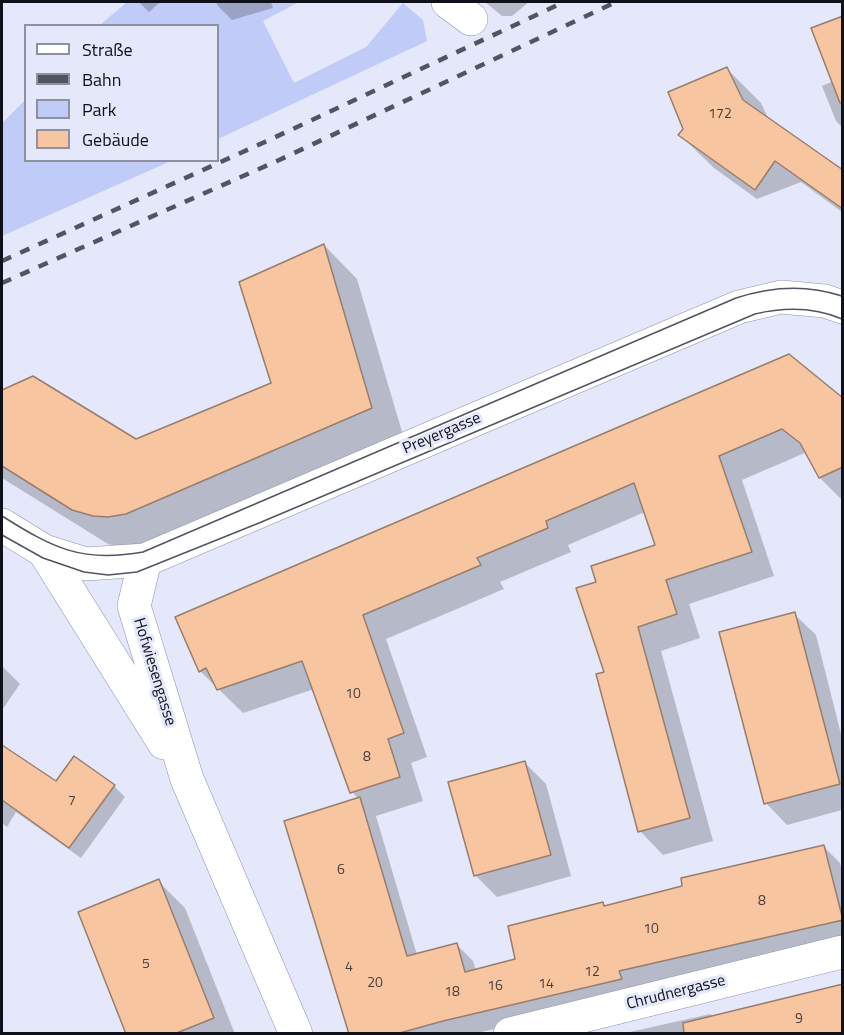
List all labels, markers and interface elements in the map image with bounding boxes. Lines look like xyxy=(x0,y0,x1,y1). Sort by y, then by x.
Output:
legend xyxy=(24,24,219,162)
text: Straße xyxy=(82,36,133,63)
text: Bahn xyxy=(82,66,121,93)
text: Park xyxy=(82,96,116,123)
house number: 172 xyxy=(708,107,732,123)
text: Gebäude xyxy=(82,126,149,153)
street label: Preyergasse xyxy=(400,409,484,459)
street label: Hofwiesengasse xyxy=(129,616,179,728)
house number: 10 xyxy=(345,687,361,703)
house number: 8 xyxy=(363,750,371,766)
house number: 7 xyxy=(68,794,76,810)
house number: 6 xyxy=(337,863,345,879)
house number: 8 xyxy=(758,894,766,910)
house number: 10 xyxy=(643,922,659,938)
house number: 5 xyxy=(142,957,150,973)
house number: 4 xyxy=(345,960,353,976)
house number: 12 xyxy=(584,965,600,981)
street label: Chrudnergasse xyxy=(625,971,727,1015)
house number: 20 xyxy=(367,976,383,992)
house number: 14 xyxy=(538,977,554,993)
house number: 16 xyxy=(487,979,503,995)
house number: 18 xyxy=(444,985,460,1001)
house number: 9 xyxy=(795,1012,803,1028)

